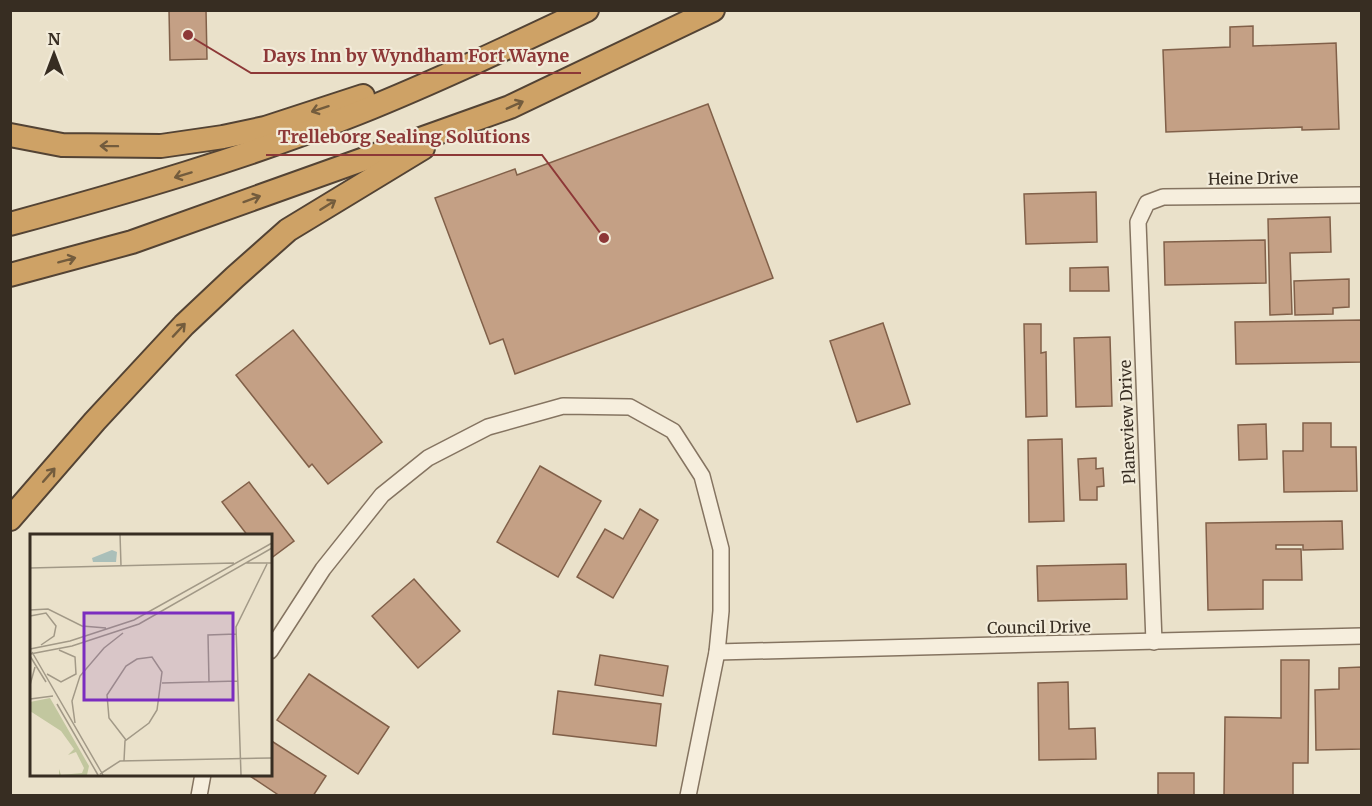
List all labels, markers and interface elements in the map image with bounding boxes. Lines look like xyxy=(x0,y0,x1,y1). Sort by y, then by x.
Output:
north arrow xyxy=(24,24,84,84)
text: N xyxy=(48,29,61,49)
callout: Days Inn by Wyndham Fort Wayne xyxy=(251,37,581,73)
text: Days Inn by Wyndham Fort Wayne xyxy=(263,44,570,67)
one-way arrow xyxy=(505,98,523,110)
one-way arrow xyxy=(311,104,330,115)
callout: Trelleborg Sealing Solutions xyxy=(266,119,542,155)
text: Trelleborg Sealing Solutions xyxy=(278,125,530,148)
one-way arrow xyxy=(99,140,119,152)
street label: Heine Drive xyxy=(1208,167,1298,189)
one-way arrow xyxy=(174,170,193,181)
one-way arrow xyxy=(242,192,261,203)
one-way arrow xyxy=(319,199,336,211)
one-way arrow xyxy=(57,254,76,265)
one-way arrow xyxy=(172,323,186,338)
street label: Planeview Drive xyxy=(1115,360,1139,484)
one-way arrow xyxy=(42,467,55,483)
inset map xyxy=(30,534,272,776)
street label: Council Drive xyxy=(987,616,1091,638)

